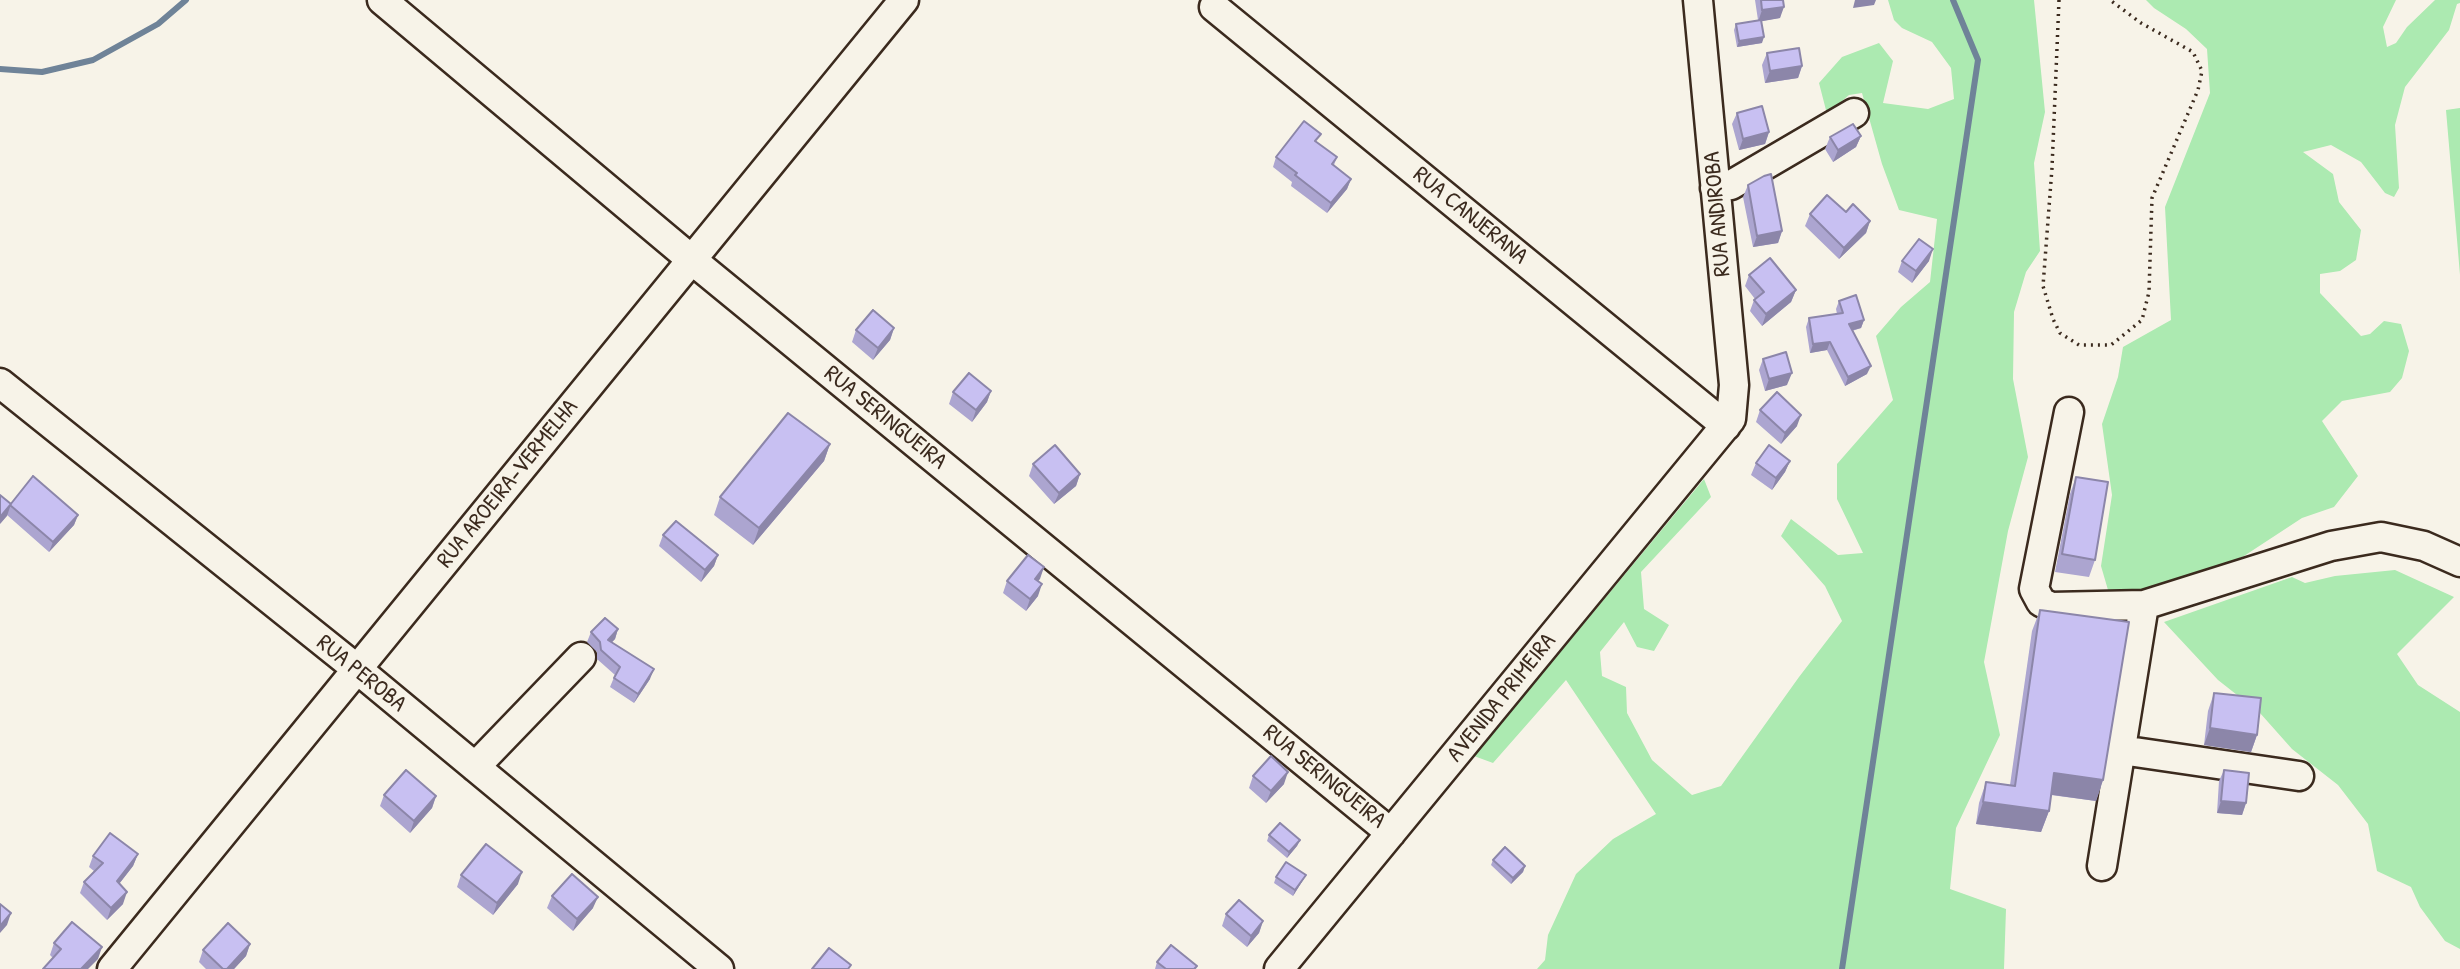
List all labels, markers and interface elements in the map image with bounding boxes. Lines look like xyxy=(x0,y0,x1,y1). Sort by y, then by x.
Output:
street label: RUA ANDIROBA xyxy=(1699,150,1737,278)
street label: RUA CANJERANA xyxy=(1407,161,1533,271)
street label: RUA SERINGUEIRA xyxy=(818,360,952,476)
street label: RUA AROEIRA-VERMELHA xyxy=(432,394,584,574)
street label: AVENIDA PRIMEIRA xyxy=(1442,628,1562,768)
street label: RUA PEROBA xyxy=(311,630,411,718)
street label: RUA SERINGUEIRA xyxy=(1257,719,1391,835)

